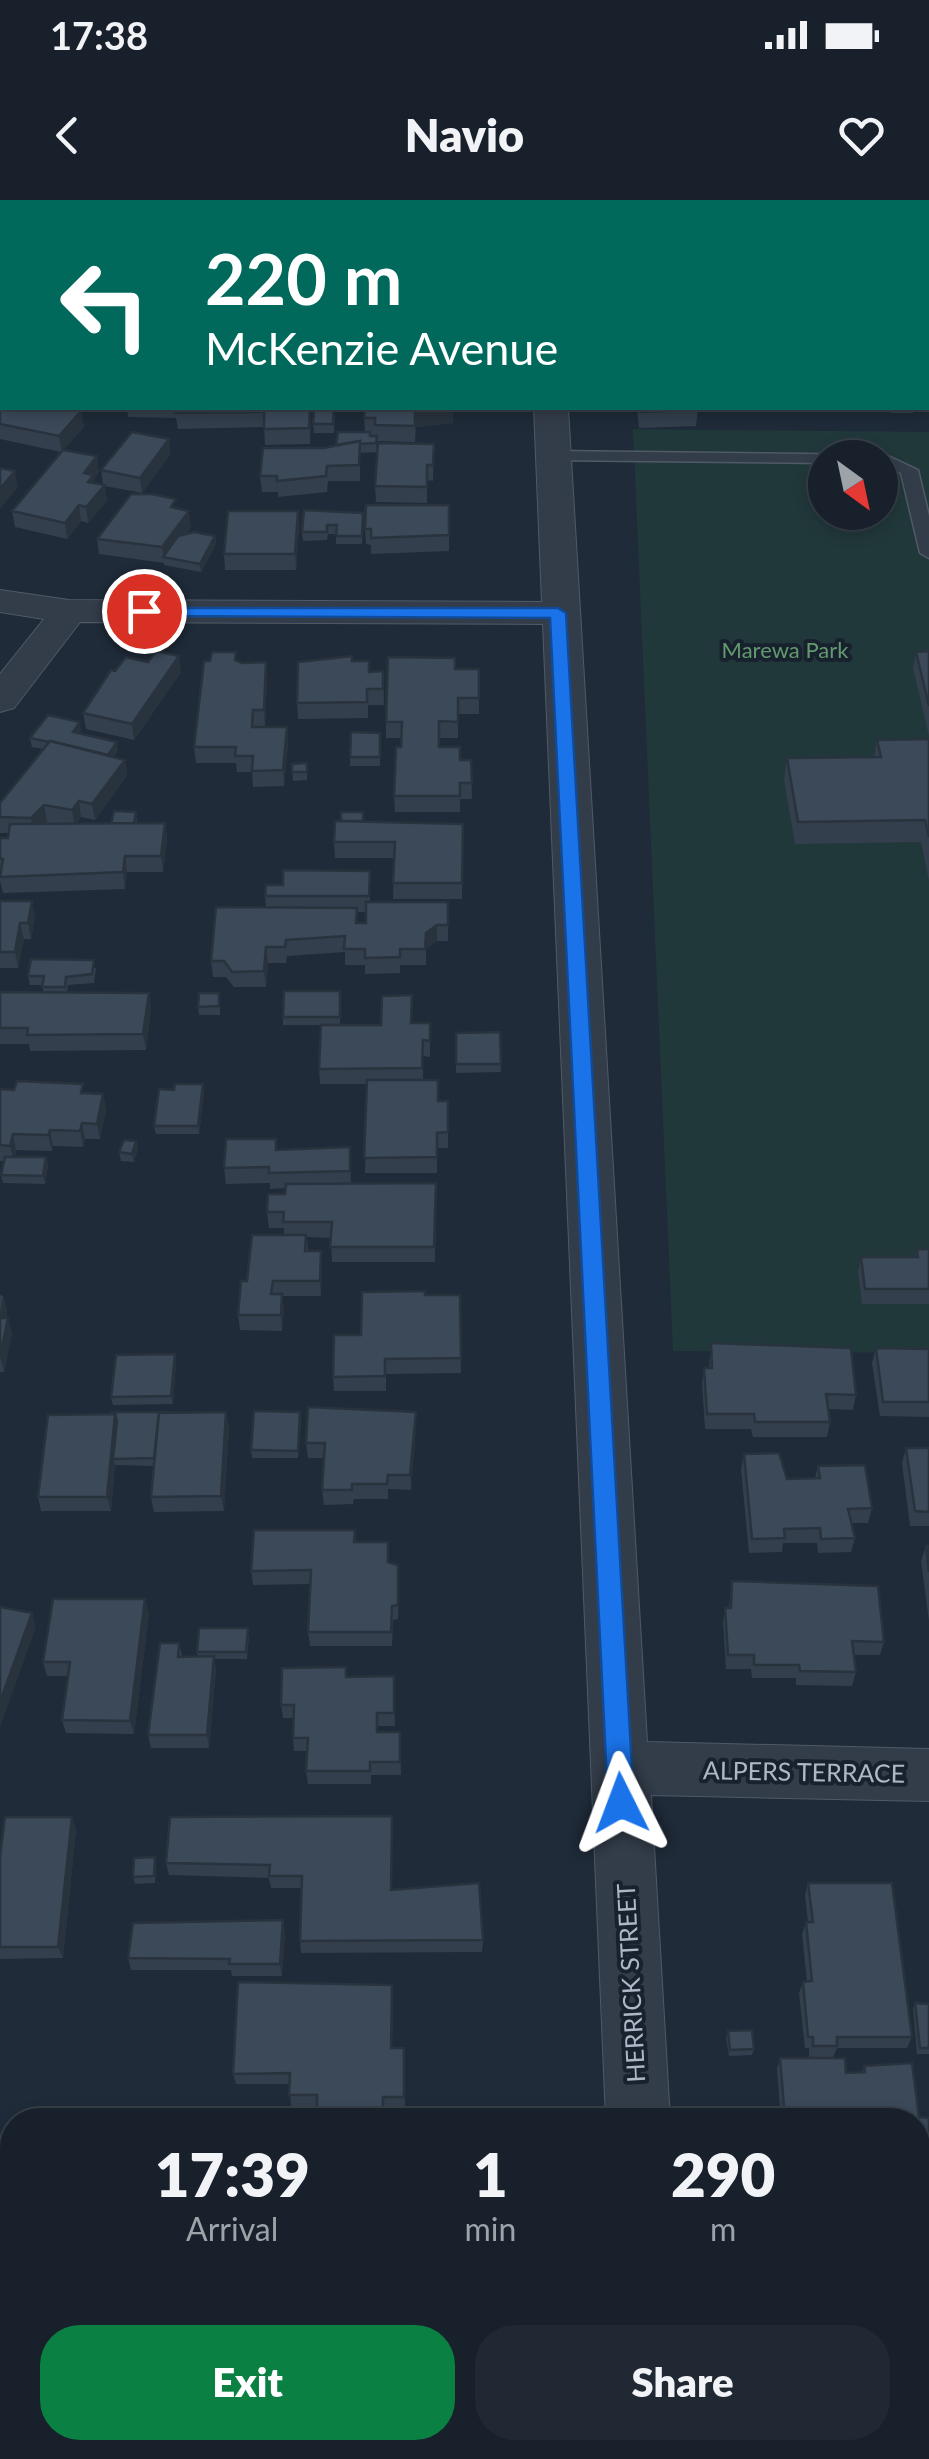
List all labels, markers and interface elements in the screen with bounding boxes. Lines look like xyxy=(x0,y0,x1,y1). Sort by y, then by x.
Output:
text: 17:38 xyxy=(50,12,148,58)
icon: back xyxy=(40,108,95,163)
text: Navio xyxy=(405,108,524,162)
icon: heart xyxy=(834,108,889,163)
text: 220 m xyxy=(205,236,402,320)
icon: left xyxy=(40,240,170,370)
text: McKenzie Avenue xyxy=(205,321,558,375)
north arrow xyxy=(808,440,898,530)
map controls xyxy=(808,440,898,530)
pin xyxy=(102,569,187,654)
icon: arrive xyxy=(117,584,172,639)
park label: Marewa Park xyxy=(722,636,849,663)
position arrow xyxy=(569,1751,673,1855)
street label: ALPERS TERRACE xyxy=(703,1754,905,1788)
street label: HERRICK STREET xyxy=(610,1883,650,2083)
text: 17:39 xyxy=(155,2138,310,2210)
text: 1 xyxy=(473,2138,508,2210)
text: 290 xyxy=(671,2138,775,2210)
text: Arrival xyxy=(186,2209,278,2248)
text: min xyxy=(464,2209,516,2248)
text: m xyxy=(710,2209,736,2248)
button: Exit xyxy=(40,2325,455,2440)
button: Share xyxy=(475,2325,890,2440)

